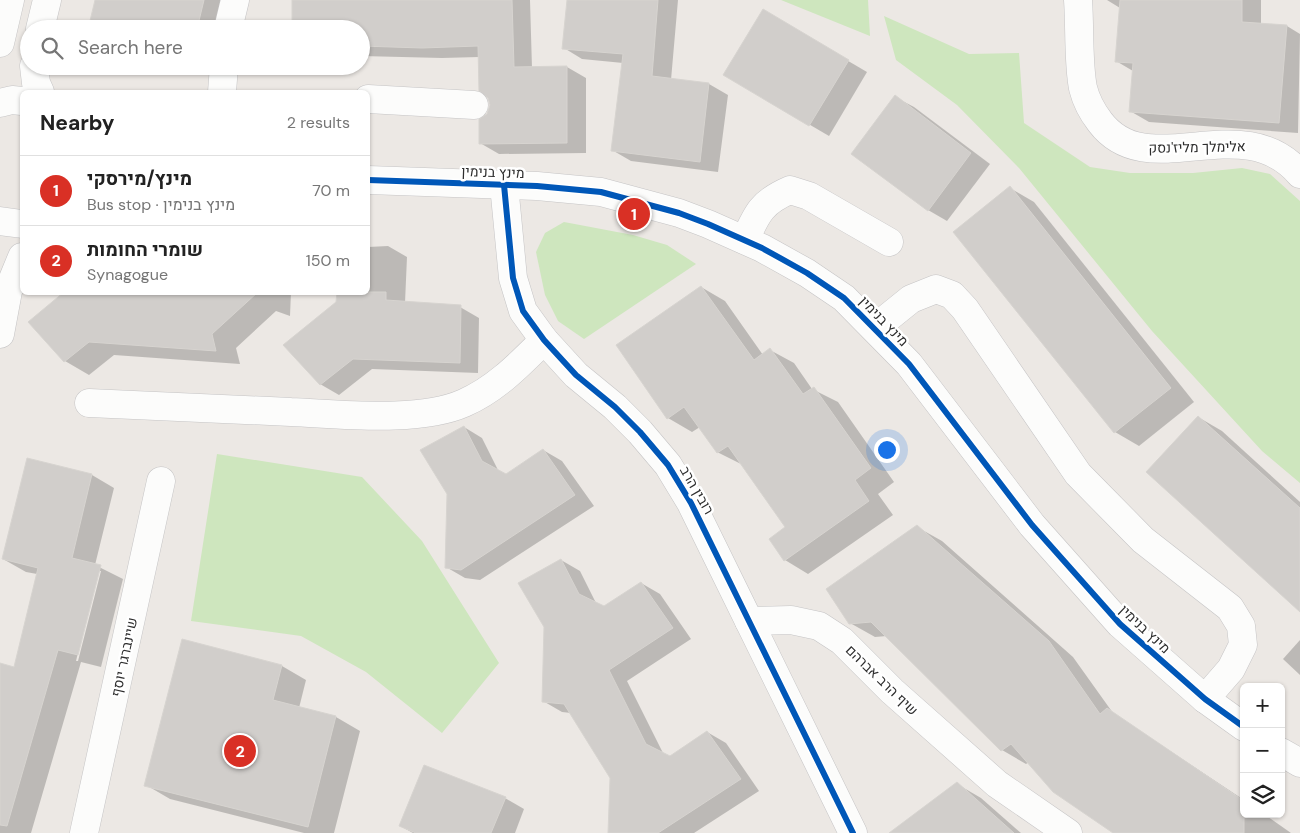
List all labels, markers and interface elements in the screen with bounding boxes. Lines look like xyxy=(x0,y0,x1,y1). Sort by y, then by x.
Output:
search box xyxy=(20,20,370,75)
icon: search xyxy=(38,34,66,62)
text: Search here xyxy=(78,35,183,60)
text: Nearby xyxy=(40,109,114,137)
text: 2 results xyxy=(287,112,350,133)
street label: אלימלך מליז'נסק xyxy=(1148,137,1246,157)
street label: מינץ בנימין xyxy=(461,162,525,182)
text: מינץ/מירסקי xyxy=(87,166,192,191)
text: 1 xyxy=(53,180,59,201)
text: 70 m xyxy=(312,180,350,201)
text: Bus stop · מינץ בנימין xyxy=(87,194,235,215)
pin: 1 xyxy=(618,195,650,233)
text: שומרי החומות xyxy=(87,237,203,262)
text: 2 xyxy=(51,250,61,271)
text: 150 m xyxy=(306,250,350,271)
text: Synagogue xyxy=(87,264,168,285)
street label: מינץ בנימין xyxy=(856,292,912,350)
your location xyxy=(874,437,900,463)
street label: רובין הרב xyxy=(676,463,718,517)
street label: מינץ בנימין xyxy=(1116,601,1174,657)
street label: שיינברגר יוסף xyxy=(107,616,141,698)
street label: שיף הרב אברהם xyxy=(842,641,922,719)
map controls xyxy=(1240,683,1285,818)
button: + xyxy=(1240,683,1285,728)
button: − xyxy=(1240,728,1285,773)
pin: 2 xyxy=(224,732,256,770)
button: layers xyxy=(1240,773,1285,818)

